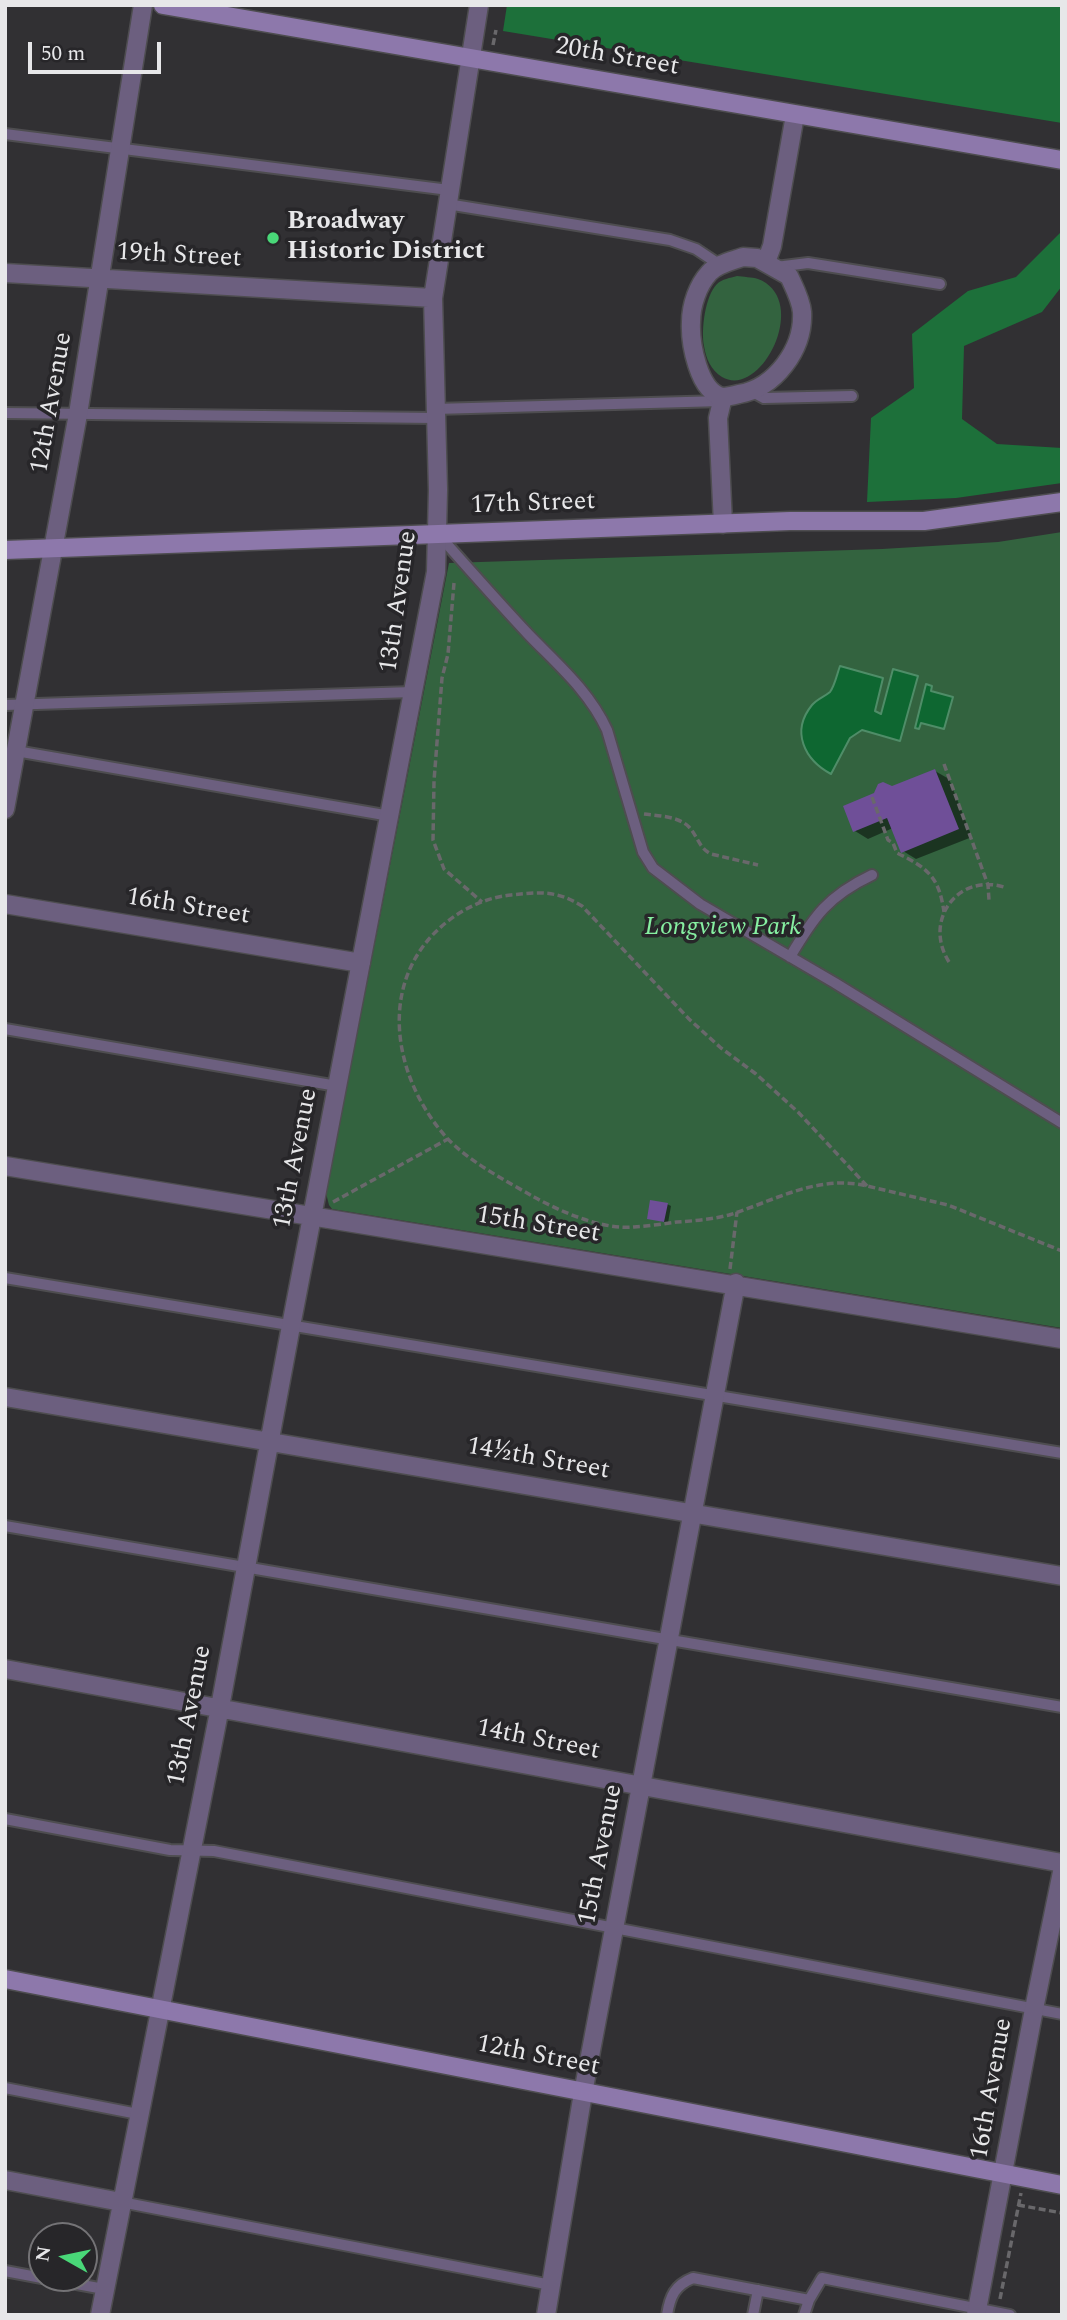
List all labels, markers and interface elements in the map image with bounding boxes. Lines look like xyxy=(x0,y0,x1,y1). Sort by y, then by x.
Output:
scale bar xyxy=(32,28,164,72)
street label: 20th Street xyxy=(553,32,681,84)
text: 50 m xyxy=(41,38,85,70)
place label: Broadway Historic District xyxy=(287,207,485,268)
marker: Broadway Historic District xyxy=(265,230,281,246)
street label: 19th Street xyxy=(116,238,242,276)
street label: 12th Avenue xyxy=(25,330,81,476)
street label: 17th Street xyxy=(470,487,596,523)
street label: 13th Avenue xyxy=(375,529,425,675)
street label: 16th Street xyxy=(124,883,252,933)
park label: Longview Park xyxy=(645,913,801,945)
street label: 13th Avenue xyxy=(268,1086,326,1232)
street label: 15th Street xyxy=(474,1201,602,1251)
street label: 14½th Street xyxy=(464,1432,612,1488)
street label: 13th Avenue xyxy=(162,1643,220,1789)
street label: 14th Street xyxy=(474,1714,602,1768)
street label: 15th Avenue xyxy=(573,1782,631,1928)
street label: 16th Avenue xyxy=(965,2016,1021,2162)
street label: 12th Street xyxy=(474,2030,602,2084)
north arrow xyxy=(28,2222,98,2292)
text: N xyxy=(28,2244,59,2264)

